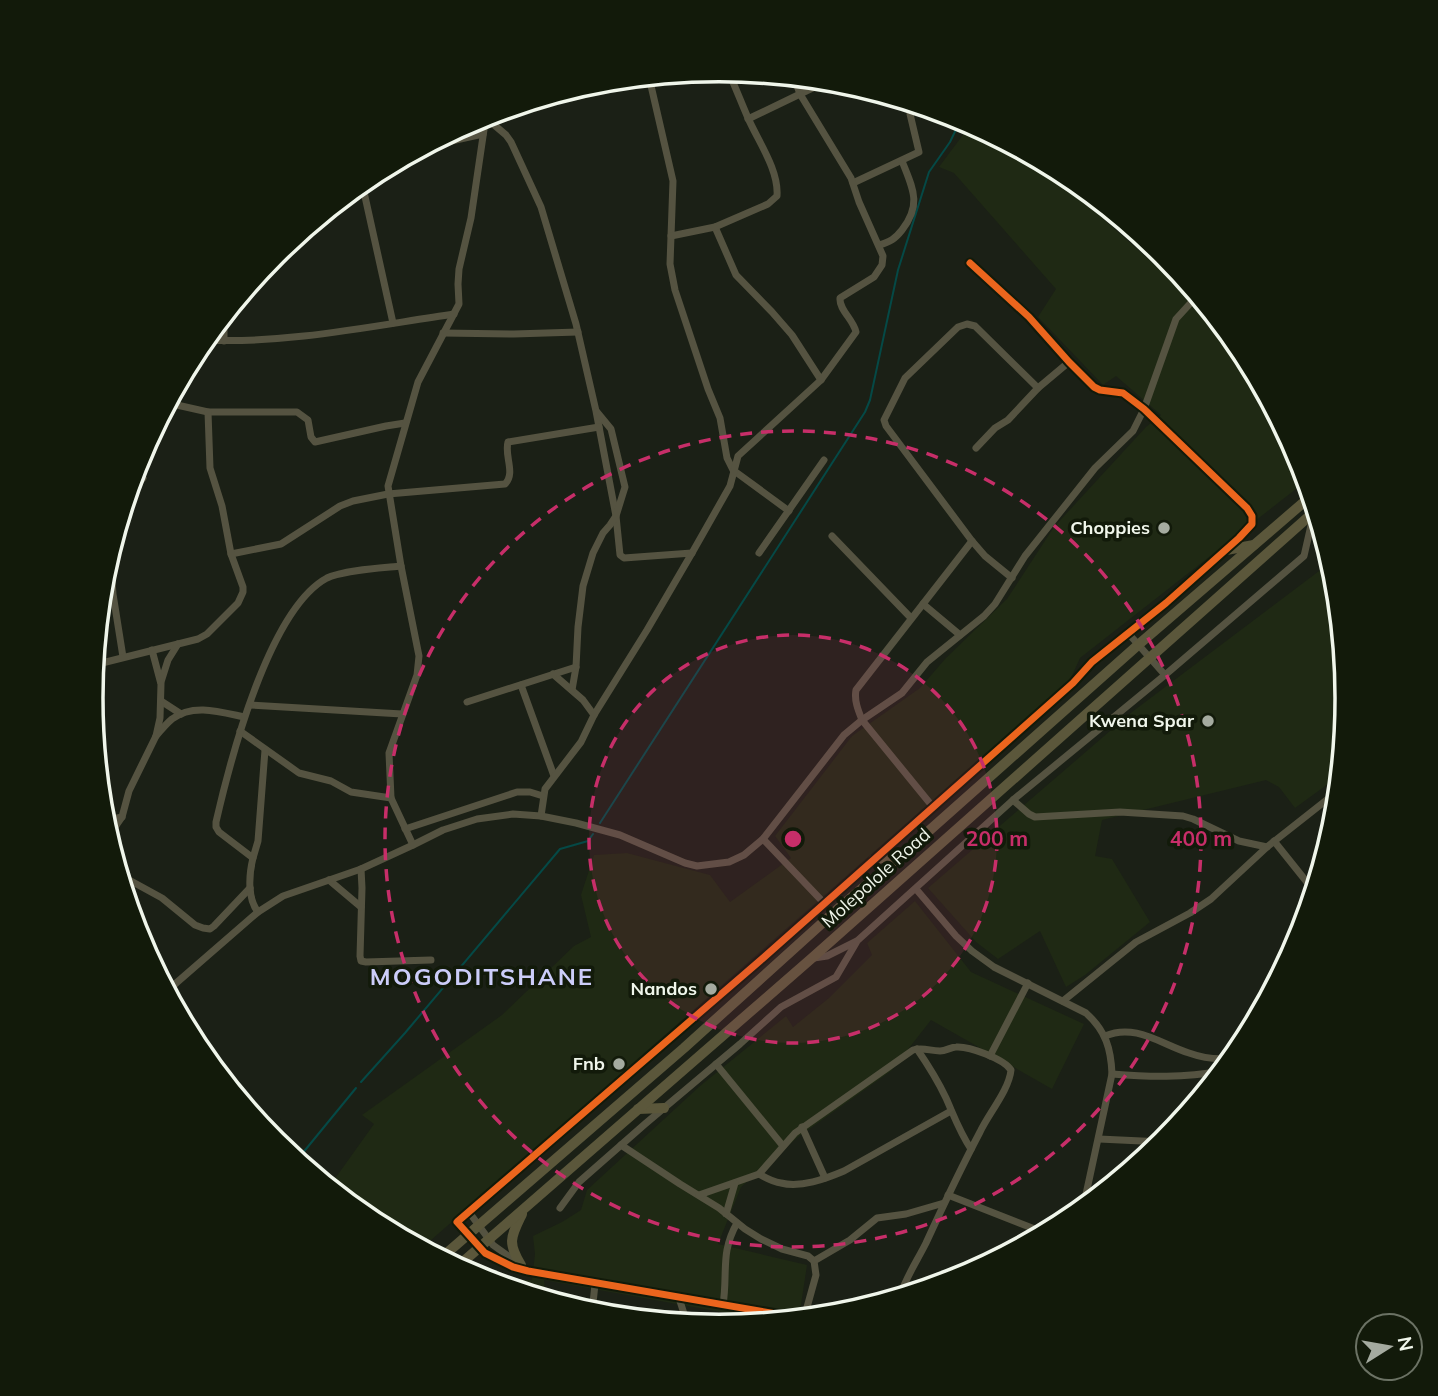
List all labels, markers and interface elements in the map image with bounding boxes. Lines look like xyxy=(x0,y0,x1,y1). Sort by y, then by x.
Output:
place label: Choppies xyxy=(1070,516,1150,539)
marker: Choppies xyxy=(1156,520,1172,536)
place label: Kwena Spar xyxy=(1089,709,1195,732)
marker: Kwena Spar xyxy=(1200,713,1216,729)
street label: Molepolole Road xyxy=(817,823,935,932)
text: 200 m xyxy=(966,825,1028,851)
text: 400 m xyxy=(1170,825,1232,851)
centre of rings xyxy=(781,827,805,851)
district label: MOGODITSHANE xyxy=(370,961,594,991)
place label: Nandos xyxy=(631,977,697,1000)
marker: Nandos xyxy=(703,981,719,997)
place label: Fnb xyxy=(573,1052,605,1075)
marker: Fnb xyxy=(611,1056,627,1072)
north arrow xyxy=(1354,1312,1424,1382)
text: N xyxy=(1393,1334,1419,1353)

